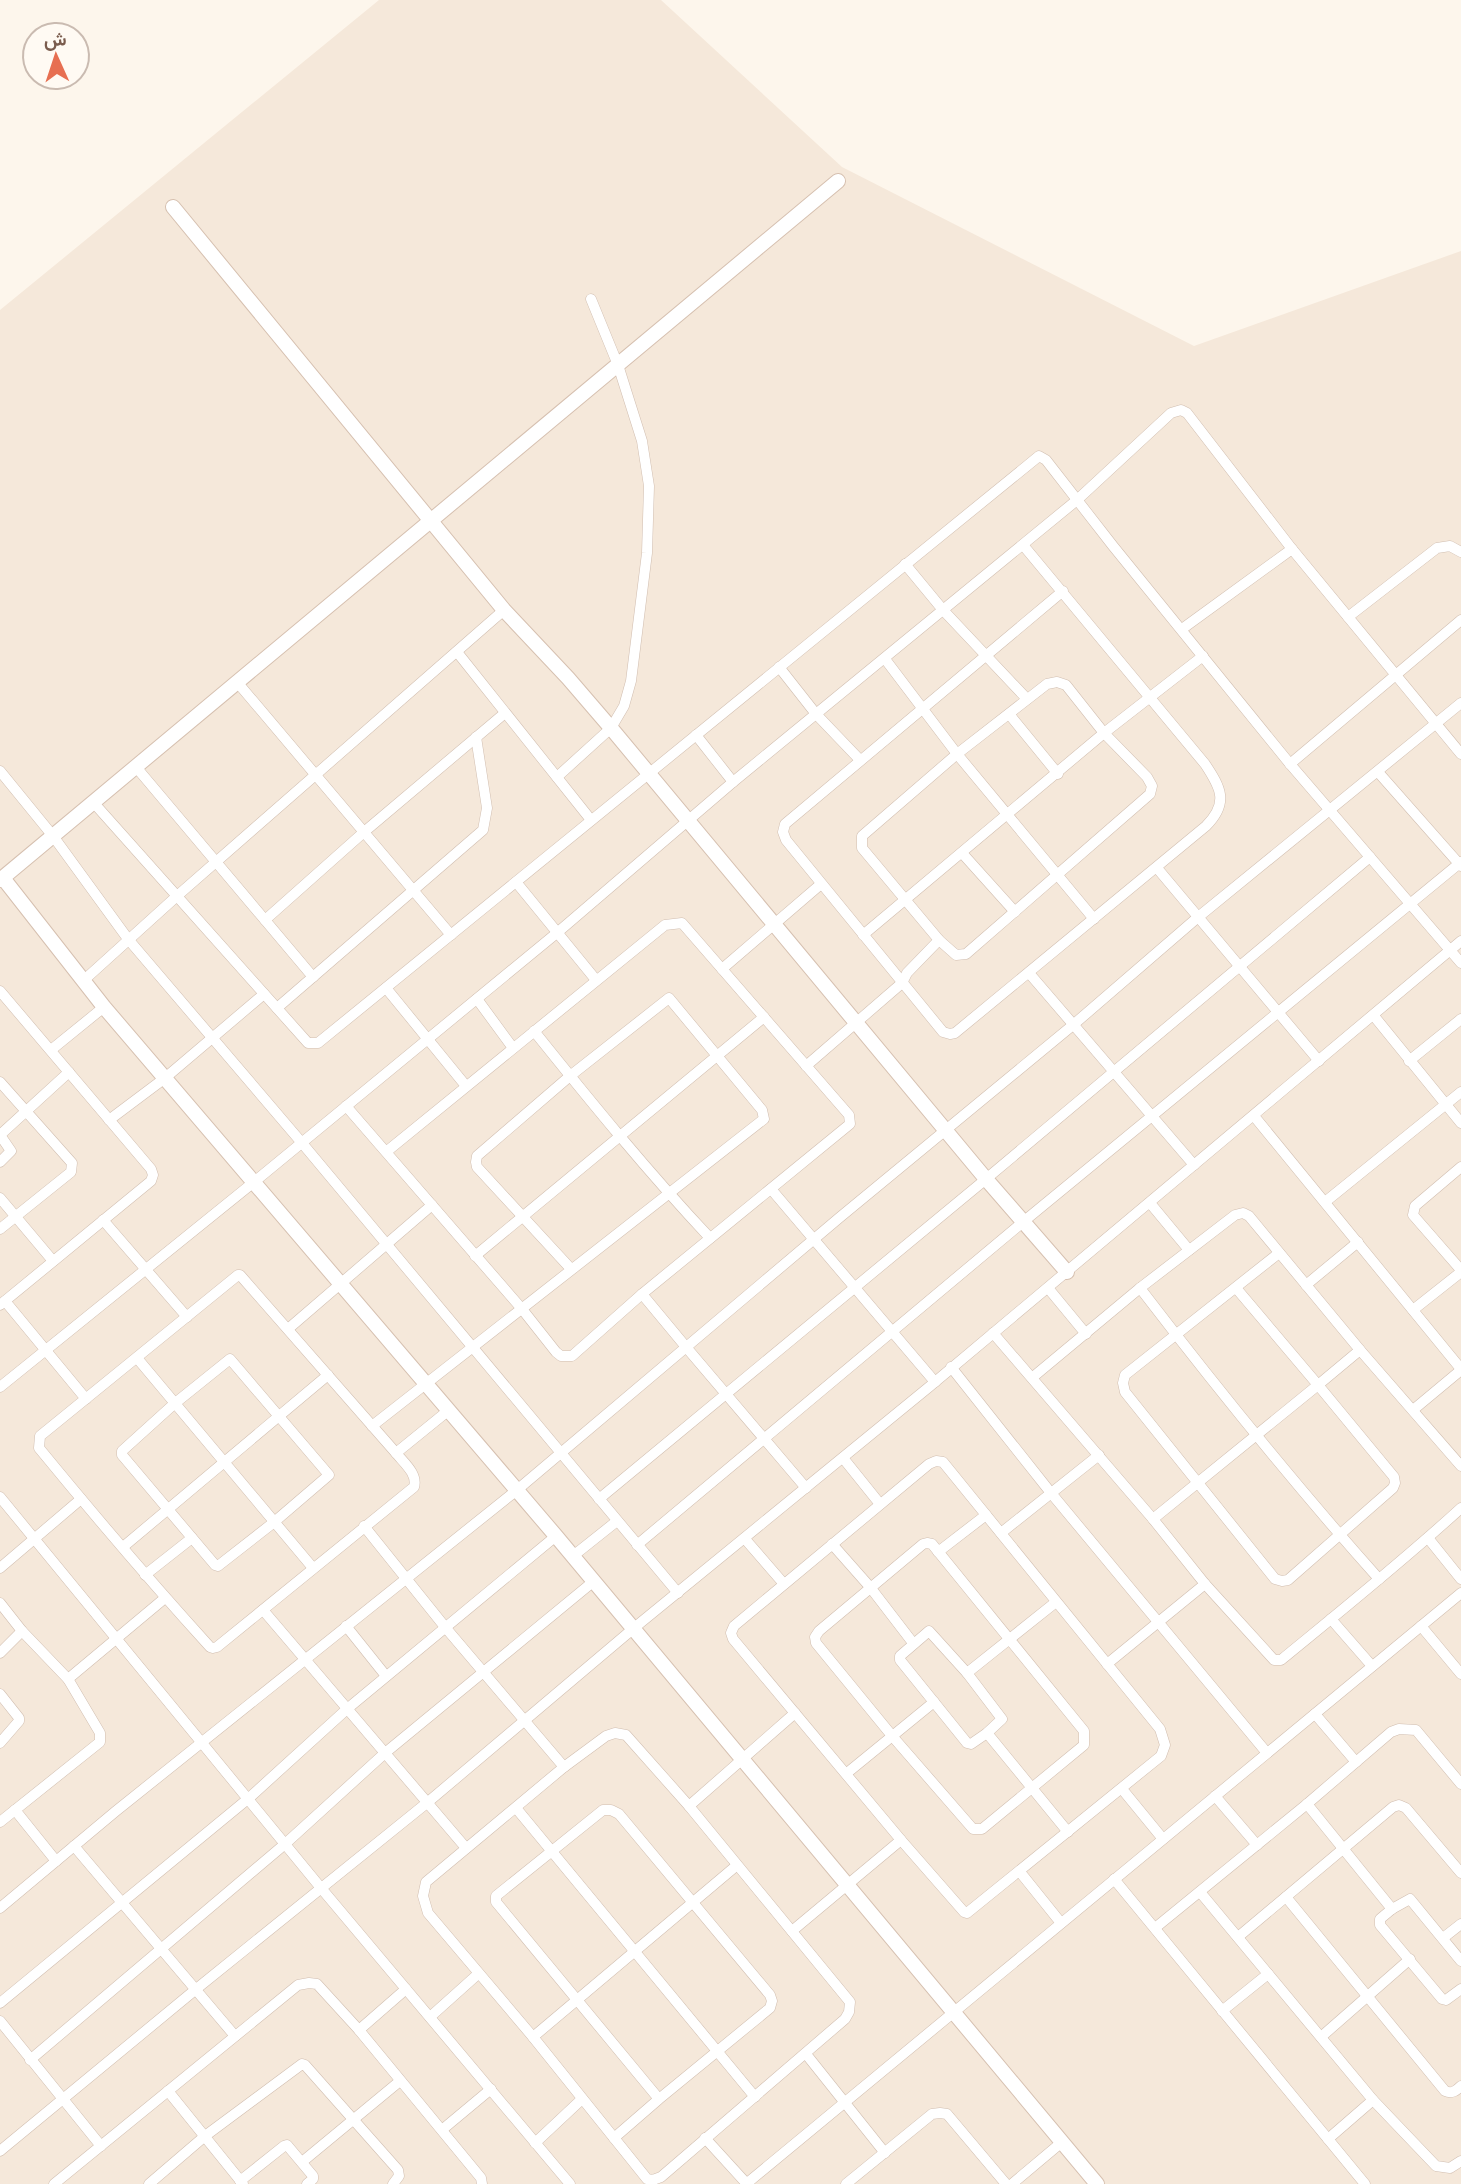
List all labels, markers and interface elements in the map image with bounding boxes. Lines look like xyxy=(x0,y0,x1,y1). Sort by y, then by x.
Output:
north arrow xyxy=(21,21,91,91)
text: ش xyxy=(43,25,67,53)

